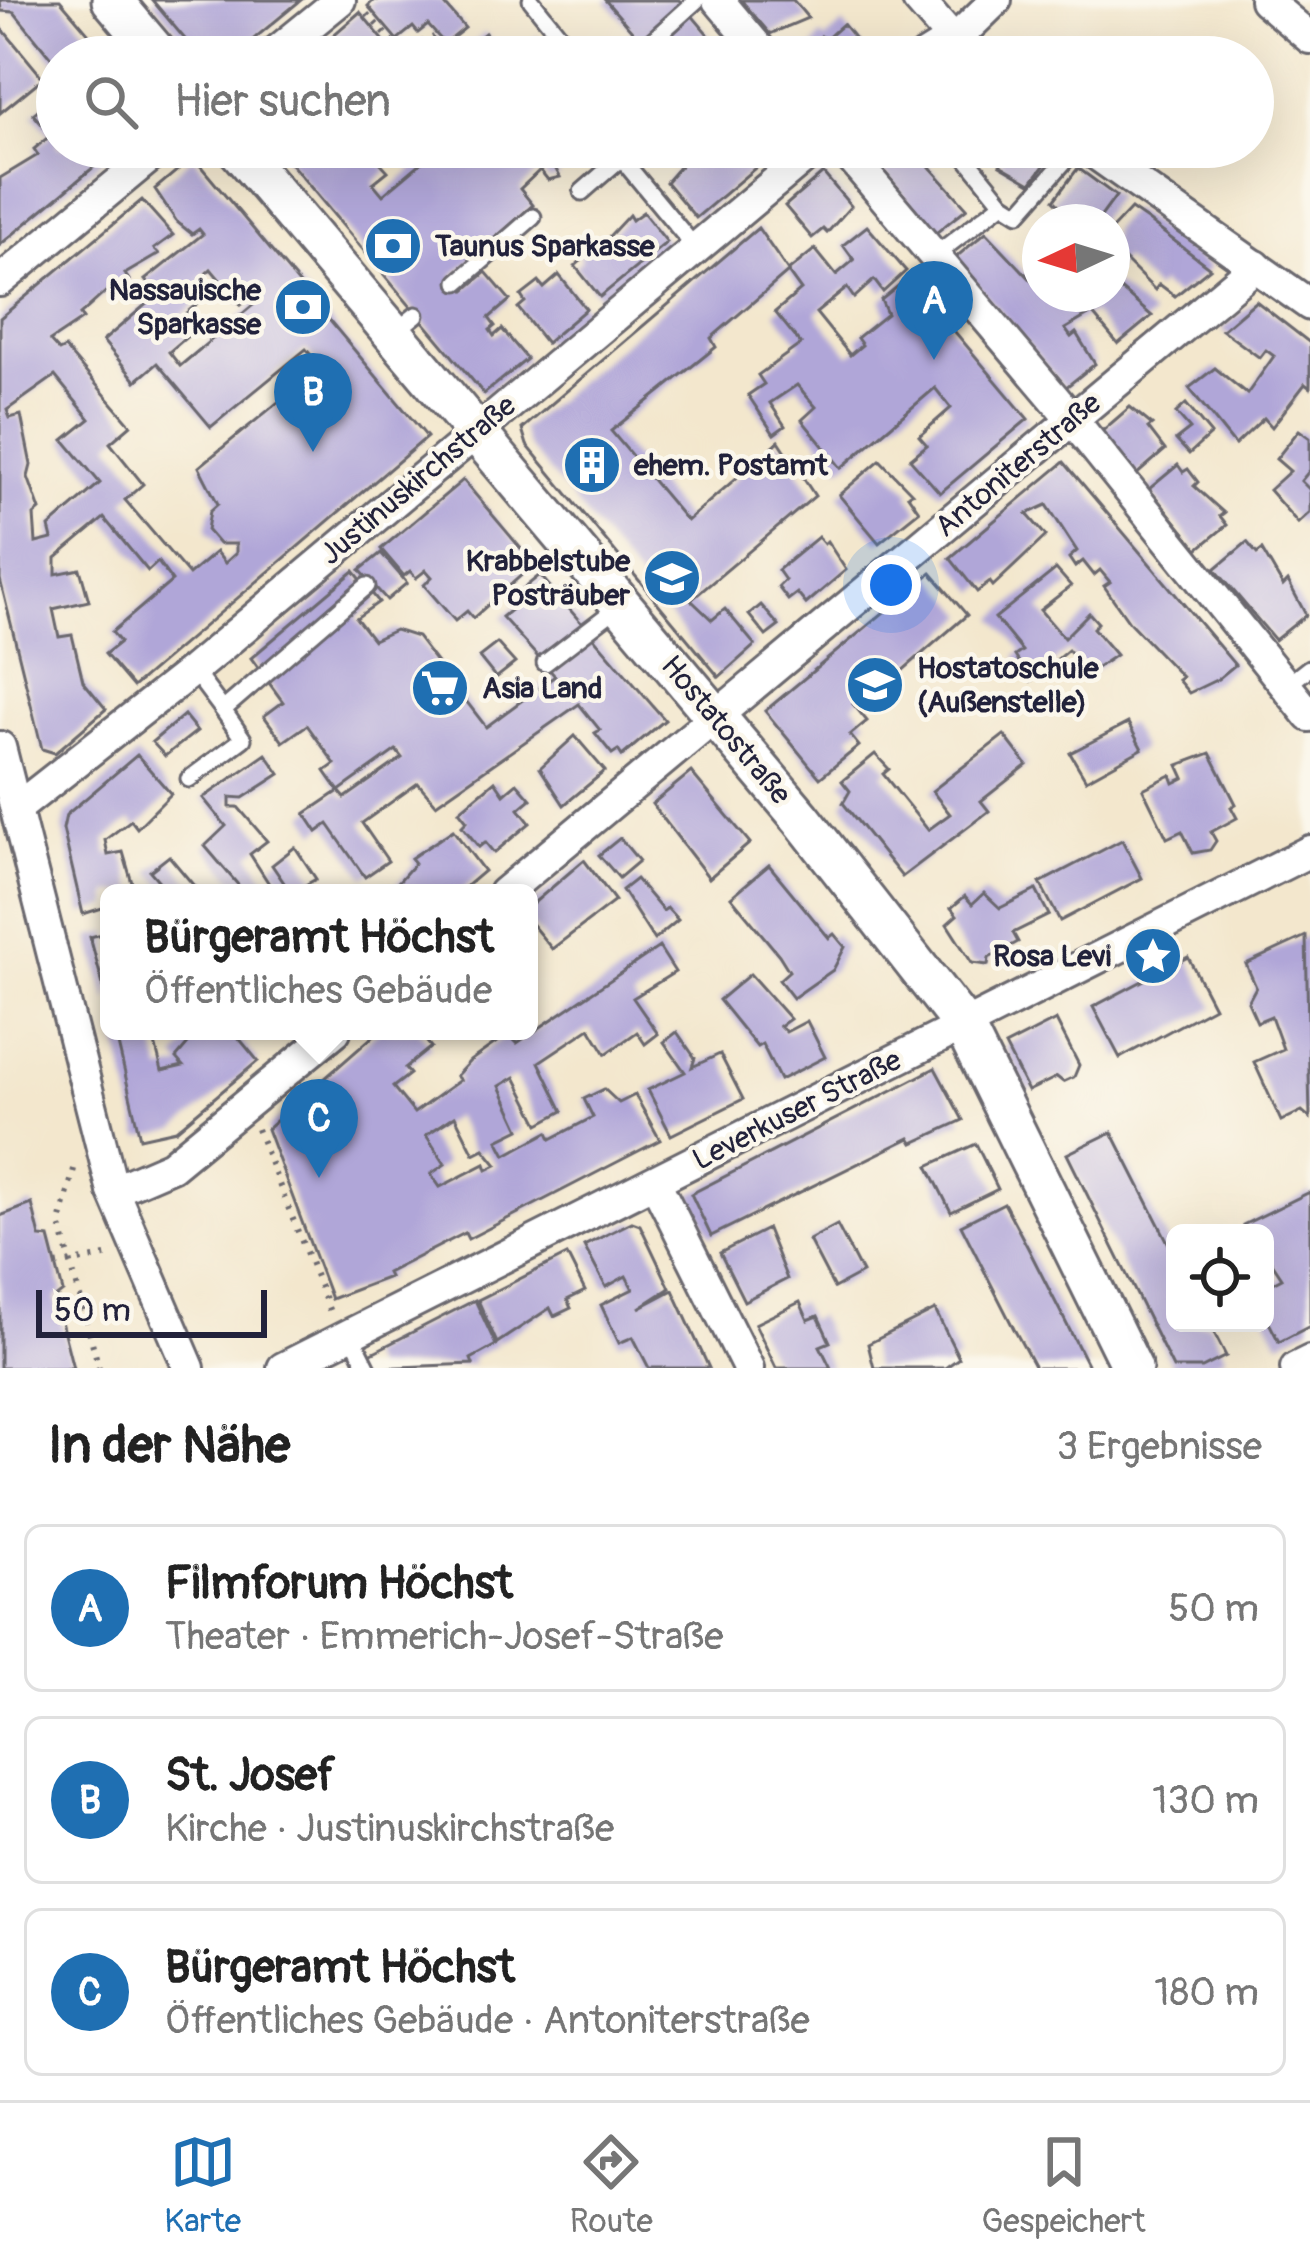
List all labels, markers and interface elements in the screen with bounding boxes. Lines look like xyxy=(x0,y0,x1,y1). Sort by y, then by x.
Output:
search box xyxy=(36,36,1274,168)
icon: search xyxy=(78,69,144,135)
text: Hier suchen xyxy=(174,74,391,130)
north arrow xyxy=(1022,204,1130,312)
bank icon: Taunus Sparkasse xyxy=(362,215,424,277)
place label: Taunus Sparkasse xyxy=(434,228,656,265)
pin: A xyxy=(895,261,973,360)
place label: Nassauische Sparkasse xyxy=(109,272,262,343)
bank icon: Nassauische Sparkasse xyxy=(272,276,334,338)
pin: B xyxy=(274,353,352,452)
street label: Antoniterstraße xyxy=(927,385,1109,545)
street label: Justinuskirchstraße xyxy=(312,387,524,573)
building icon: ehem. Postamt xyxy=(561,434,623,496)
place label: ehem. Postamt xyxy=(633,447,829,484)
place label: Krabbelstube Posträuber xyxy=(466,543,631,614)
school or university icon: Krabbelstube Posträuber xyxy=(641,547,703,609)
your location xyxy=(861,555,921,615)
street label: Hostatostraße xyxy=(653,648,799,812)
place label: Hostatoschule (Außenstelle) xyxy=(917,650,1100,721)
school or university icon: Hostatoschule (Außenstelle) xyxy=(844,654,906,716)
supermarket icon: Asia Land xyxy=(409,657,471,719)
place label: Asia Land xyxy=(482,670,602,707)
popup xyxy=(100,884,538,1040)
text: Bürgeramt Höchst xyxy=(144,910,494,966)
place icon: Rosa Levi xyxy=(1122,925,1184,987)
place label: Rosa Levi xyxy=(993,938,1111,975)
text: Öffentliches Gebäude xyxy=(144,966,492,1015)
street label: Leverkuser Straße xyxy=(687,1041,908,1178)
pin: C xyxy=(280,1079,358,1178)
map controls xyxy=(1166,1224,1274,1332)
button: locate xyxy=(1166,1224,1274,1332)
scale bar xyxy=(36,1284,267,1337)
text: 50 m xyxy=(54,1290,131,1331)
text: In der Nähe xyxy=(48,1414,290,1478)
text: 3 Ergebnisse xyxy=(1056,1422,1262,1471)
text: Filmforum Höchst xyxy=(165,1556,513,1612)
text: A xyxy=(77,1584,103,1633)
text: 50 m xyxy=(1168,1584,1259,1633)
text: Theater · Emmerich-Josef-Straße xyxy=(165,1612,724,1661)
text: St. Josef xyxy=(165,1748,335,1804)
text: B xyxy=(79,1776,101,1825)
text: 130 m xyxy=(1152,1776,1259,1825)
text: Kirche · Justinuskirchstraße xyxy=(165,1804,614,1853)
text: Bürgeramt Höchst xyxy=(165,1940,515,1996)
text: C xyxy=(78,1968,102,2017)
text: 180 m xyxy=(1154,1968,1259,2017)
text: Öffentliches Gebäude · Antoniterstraße xyxy=(165,1996,810,2045)
tab: Karte xyxy=(164,2129,241,2242)
tab: Route xyxy=(570,2129,653,2242)
tab: Gespeichert xyxy=(981,2129,1146,2242)

